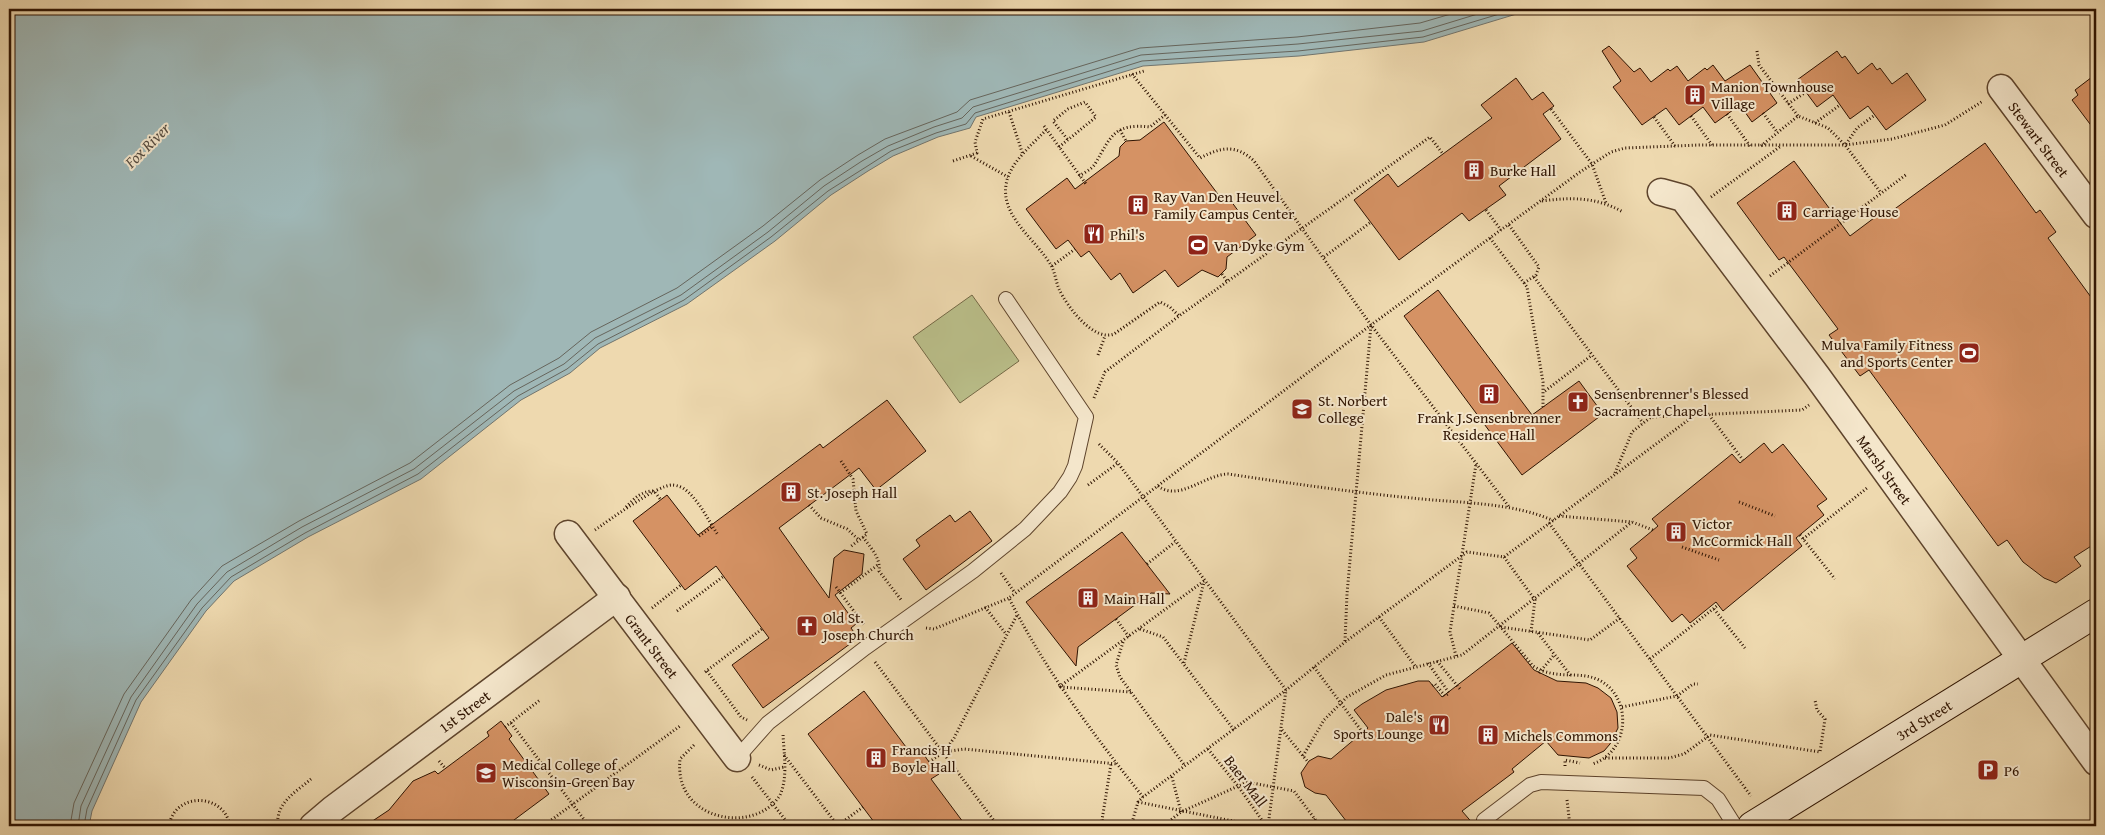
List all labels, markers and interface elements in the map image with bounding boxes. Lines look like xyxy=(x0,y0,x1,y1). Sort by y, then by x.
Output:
place label: Manion Townhouse Village xyxy=(1711,76,1834,114)
building icon: Manion Townhouse Village xyxy=(1683,83,1707,107)
street label: Stewart Street xyxy=(2004,97,2075,182)
water label: Fox River xyxy=(118,116,176,174)
building icon: Burke Hall xyxy=(1462,158,1486,182)
place label: Burke Hall xyxy=(1490,160,1556,181)
place label: Ray Van Den Heuvel Family Campus Center xyxy=(1154,186,1294,224)
building icon: Ray Van Den Heuvel Family Campus Center xyxy=(1126,193,1150,217)
building icon: Carriage House xyxy=(1775,199,1799,223)
place label: Carriage House xyxy=(1803,201,1898,222)
restaurant icon: Phil's xyxy=(1082,222,1106,246)
place label: Phil's xyxy=(1110,224,1145,245)
sports icon: Van Dyke Gym xyxy=(1186,233,1210,257)
place label: Van Dyke Gym xyxy=(1214,235,1305,256)
place label: Mulva Family Fitness and Sports Center xyxy=(1821,334,1953,372)
sports icon: Mulva Family Fitness and Sports Center xyxy=(1957,341,1981,365)
building icon: Frank J.Sensenbrenner Residence Hall xyxy=(1477,382,1501,406)
place label: Sensenbrenner's Blessed Sacrament Chapel xyxy=(1594,383,1749,421)
place label: St. Norbert College xyxy=(1318,390,1388,428)
church icon: Sensenbrenner's Blessed Sacrament Chapel xyxy=(1566,390,1590,414)
school or university icon: St. Norbert College xyxy=(1290,397,1314,421)
place label: Frank J.Sensenbrenner Residence Hall xyxy=(1417,407,1561,445)
street label: Marsh Street xyxy=(1852,430,1917,509)
building icon: St. Joseph Hall xyxy=(779,480,803,504)
place label: St. Joseph Hall xyxy=(807,482,897,503)
place label: Victor McCormick Hall xyxy=(1692,513,1792,551)
building icon: Victor McCormick Hall xyxy=(1664,520,1688,544)
building icon: Main Hall xyxy=(1076,586,1100,610)
place label: Main Hall xyxy=(1104,588,1165,609)
place label: Old St. Joseph Church xyxy=(821,607,914,645)
street label: Grant Street xyxy=(621,609,684,683)
church icon: Old St. Joseph Church xyxy=(795,614,819,638)
street label: 1st Street xyxy=(434,684,495,737)
street label: 3rd Street xyxy=(1892,694,1956,745)
place label: Dale's Sports Lounge xyxy=(1333,706,1423,744)
restaurant icon: Dale's Sports Lounge xyxy=(1427,713,1451,737)
building icon: Michels Commons xyxy=(1476,723,1500,747)
place label: Michels Commons xyxy=(1504,725,1618,746)
place label: Francis H Boyle Hall xyxy=(892,739,956,777)
building icon: Francis H Boyle Hall xyxy=(864,746,888,770)
street label: Baer Mall xyxy=(1220,751,1272,811)
place label: Medical College of Wisconsin-Green Bay xyxy=(502,754,636,792)
parking icon: P6 xyxy=(1976,758,2000,782)
place label: P6 xyxy=(2004,760,2019,781)
school or university icon: Medical College of Wisconsin-Green Bay xyxy=(474,761,498,785)

